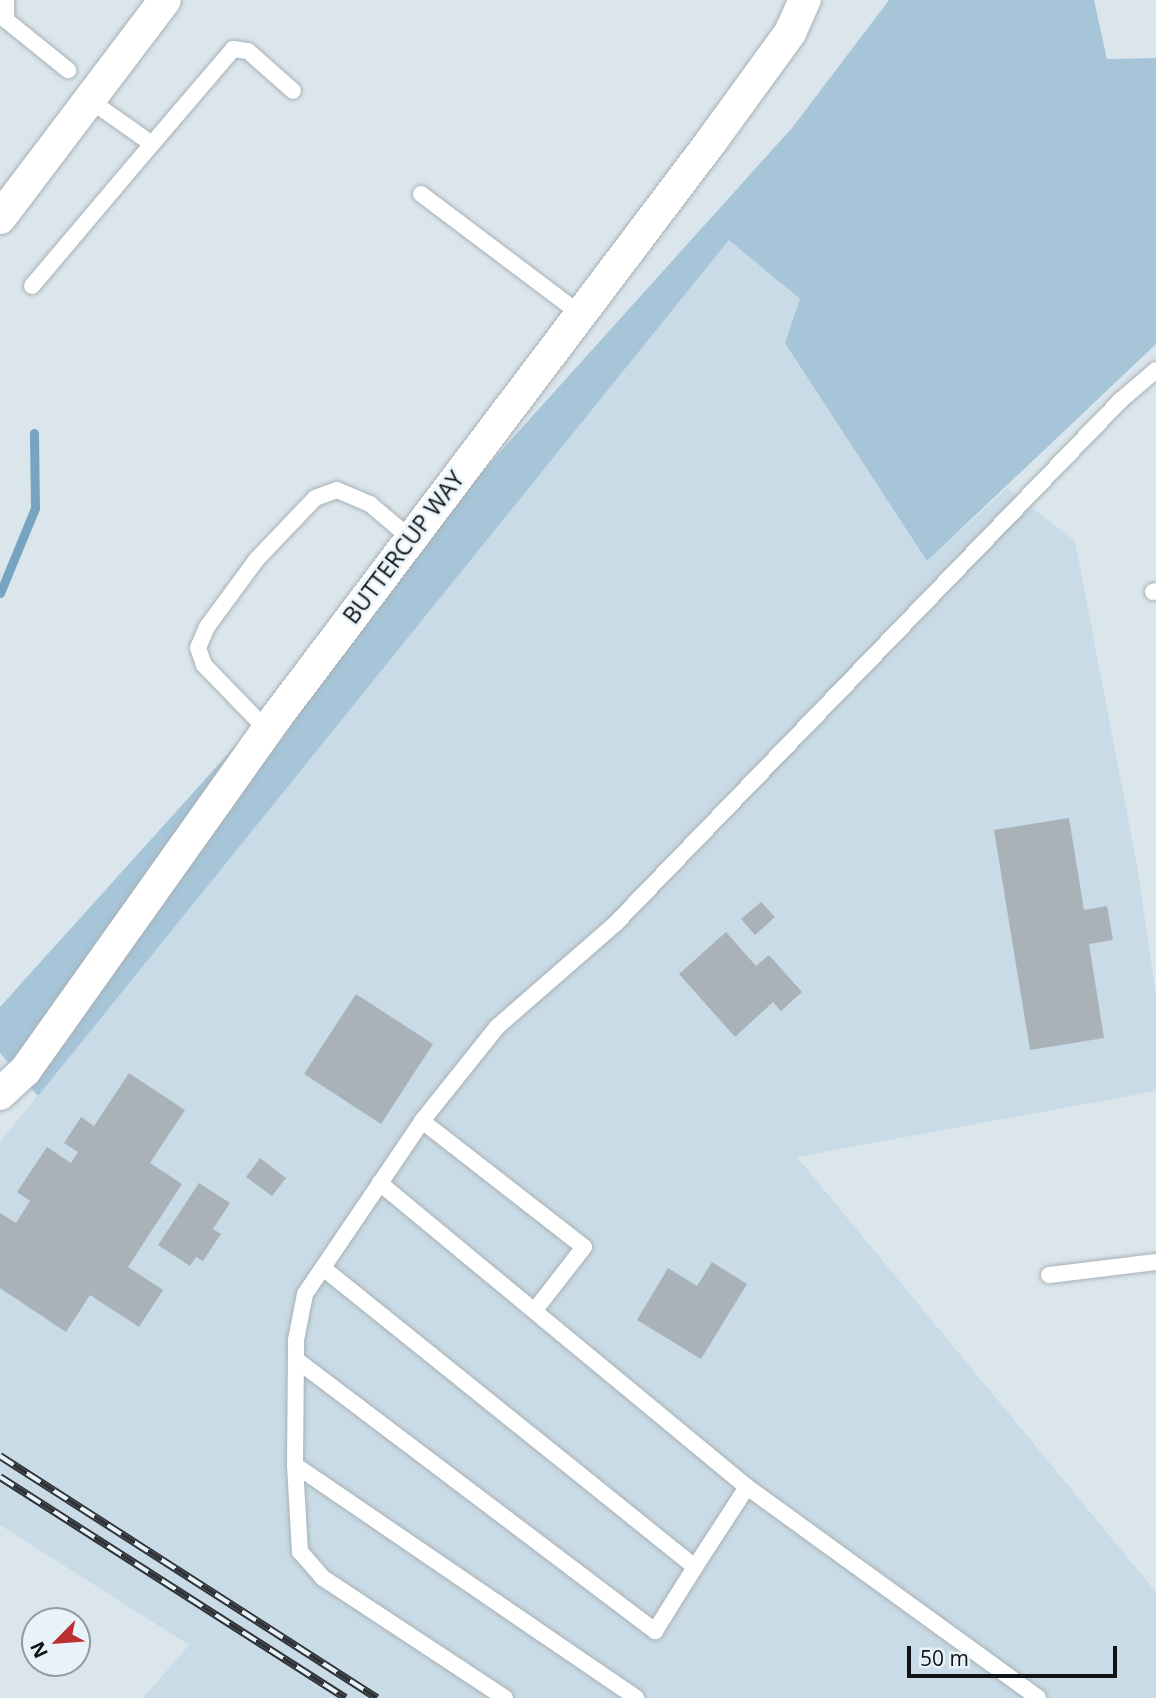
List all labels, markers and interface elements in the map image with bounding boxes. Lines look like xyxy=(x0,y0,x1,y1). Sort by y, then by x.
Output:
street label: BUTTERCUP WAY xyxy=(337,465,469,629)
north arrow xyxy=(21,1607,91,1677)
scale bar xyxy=(911,1632,1121,1676)
text: N xyxy=(24,1638,54,1663)
text: 50 m xyxy=(920,1644,969,1672)

